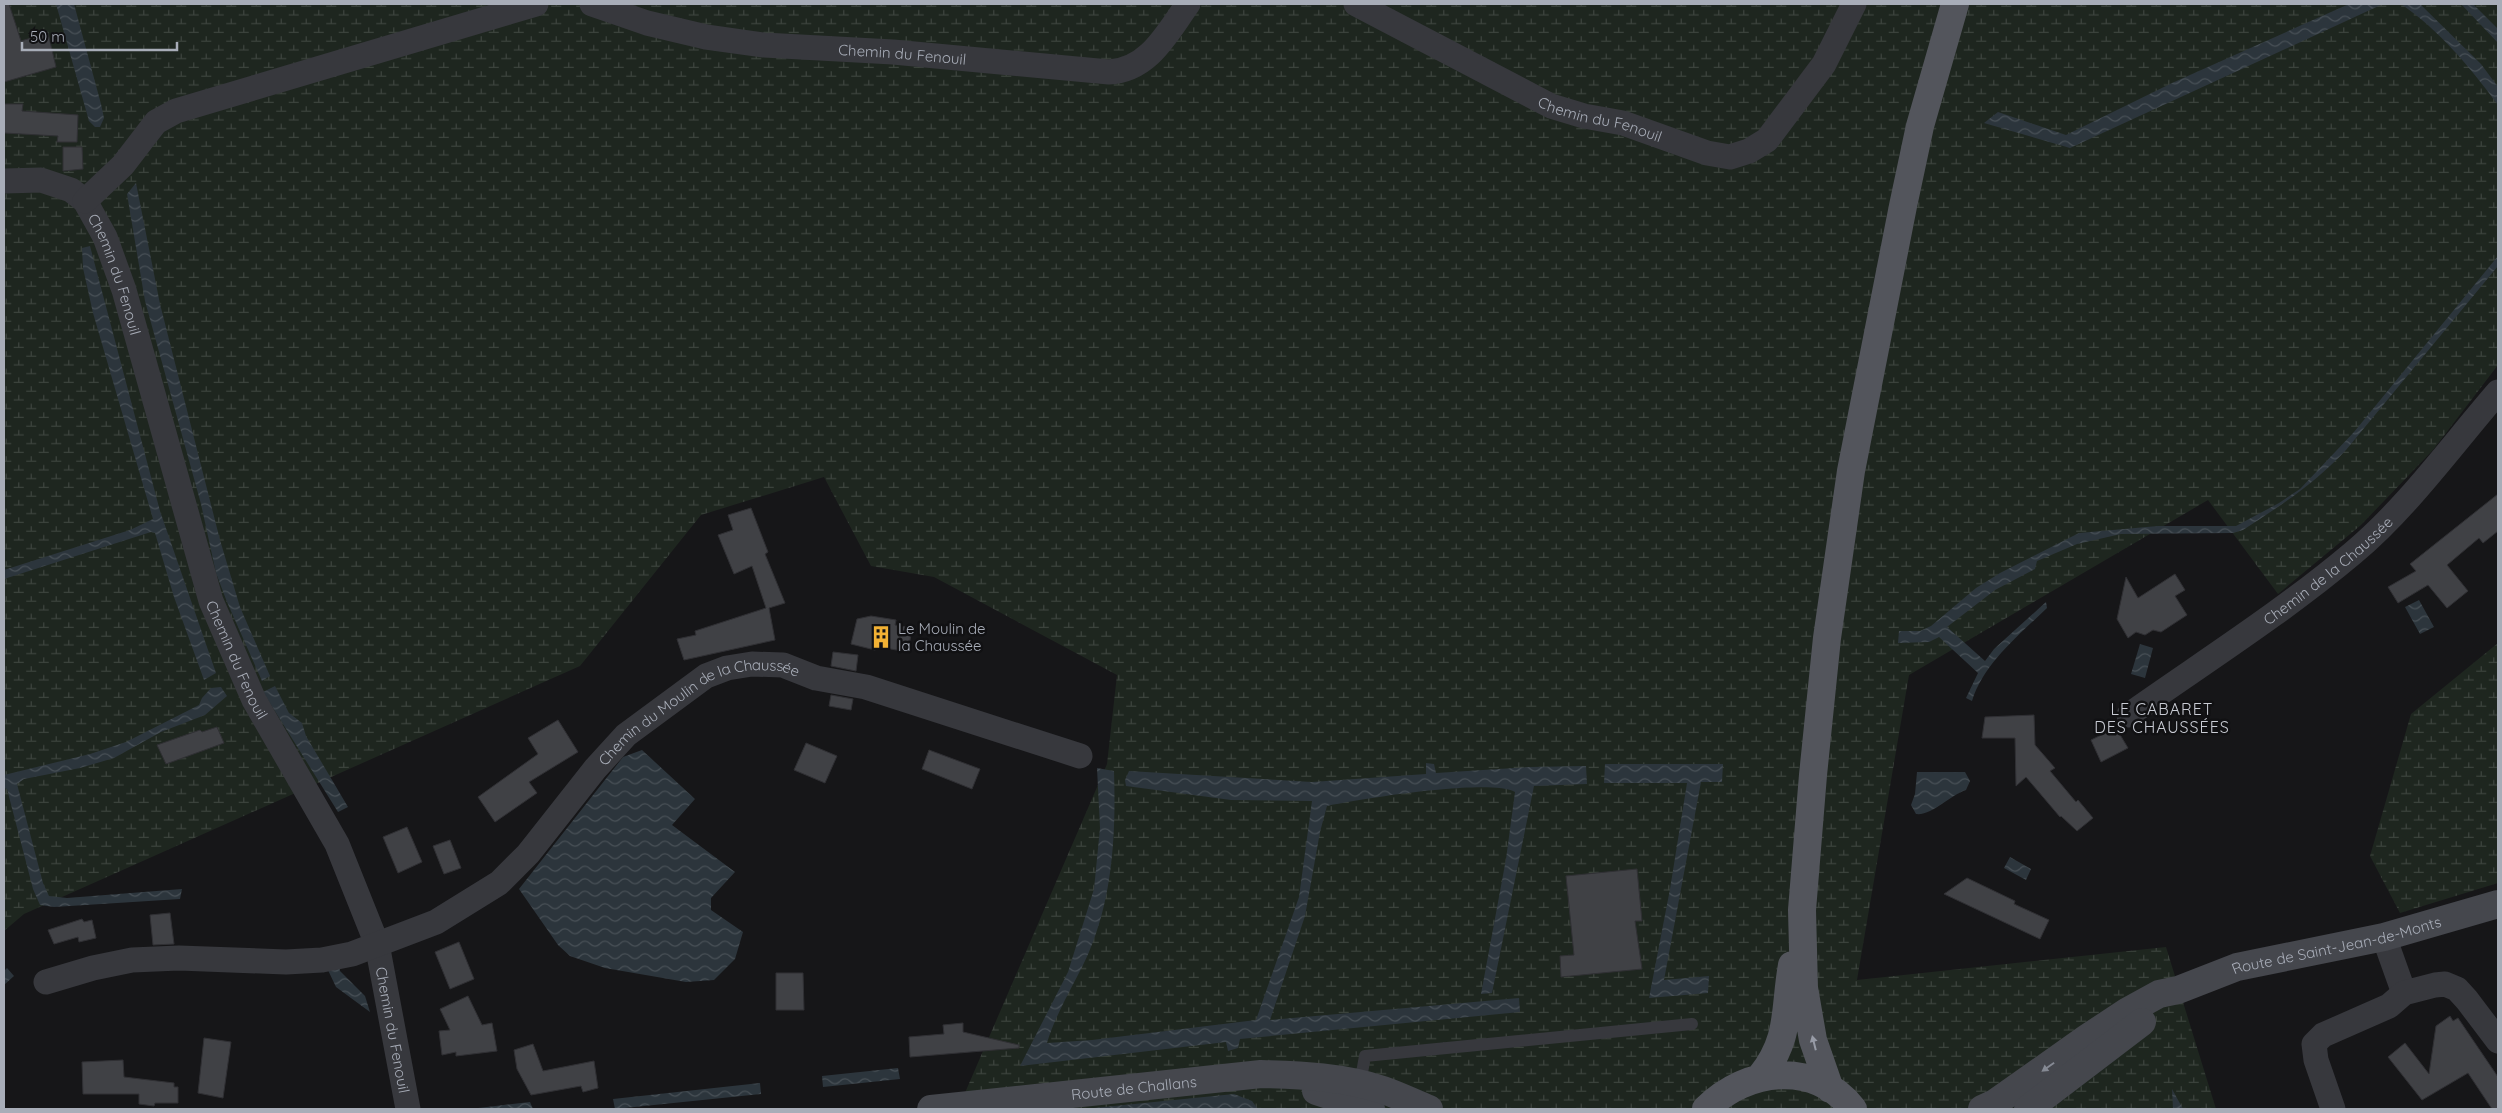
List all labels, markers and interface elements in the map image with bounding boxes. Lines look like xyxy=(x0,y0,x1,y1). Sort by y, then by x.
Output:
scale bar xyxy=(22,20,178,52)
text: 50 m xyxy=(30,27,65,46)
street label: Chemin du Fenouil xyxy=(838,40,967,68)
street label: Chemin du Fenouil xyxy=(1535,91,1665,146)
street label: Chemin du Fenouil xyxy=(84,210,146,337)
street label: Chemin de la Chaussée xyxy=(2259,512,2396,629)
street label: Chemin du Fenouil xyxy=(202,597,272,722)
place label: Le Moulin de la Chaussée xyxy=(898,619,986,655)
building icon: Le Moulin de la Chaussée xyxy=(868,624,894,650)
street label: Chemin du Moulin de la Chaussée xyxy=(594,655,803,769)
district label: LE CABARET DES CHAUSSÉES xyxy=(2094,699,2230,737)
street label: Route de Saint-Jean-de-Monts xyxy=(2229,912,2443,978)
street label: Chemin du Fenouil xyxy=(372,965,414,1095)
one-way arrow xyxy=(1810,1035,1818,1050)
one-way arrow xyxy=(2041,1062,2055,1072)
street label: Route de Challans xyxy=(1070,1071,1198,1104)

